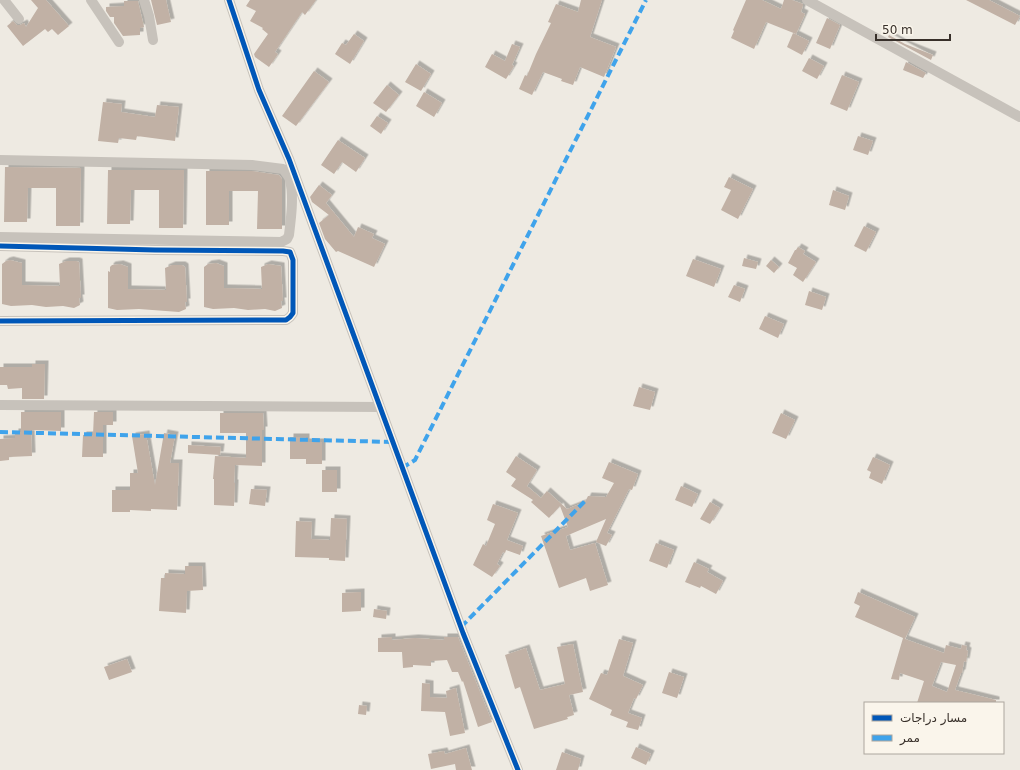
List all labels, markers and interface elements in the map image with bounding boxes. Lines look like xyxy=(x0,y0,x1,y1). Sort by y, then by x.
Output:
scale bar xyxy=(876,16,950,42)
text: 50 m xyxy=(882,23,913,37)
legend xyxy=(864,702,1004,754)
text: مسار دراجات xyxy=(900,711,967,726)
text: ممر xyxy=(899,731,920,746)

